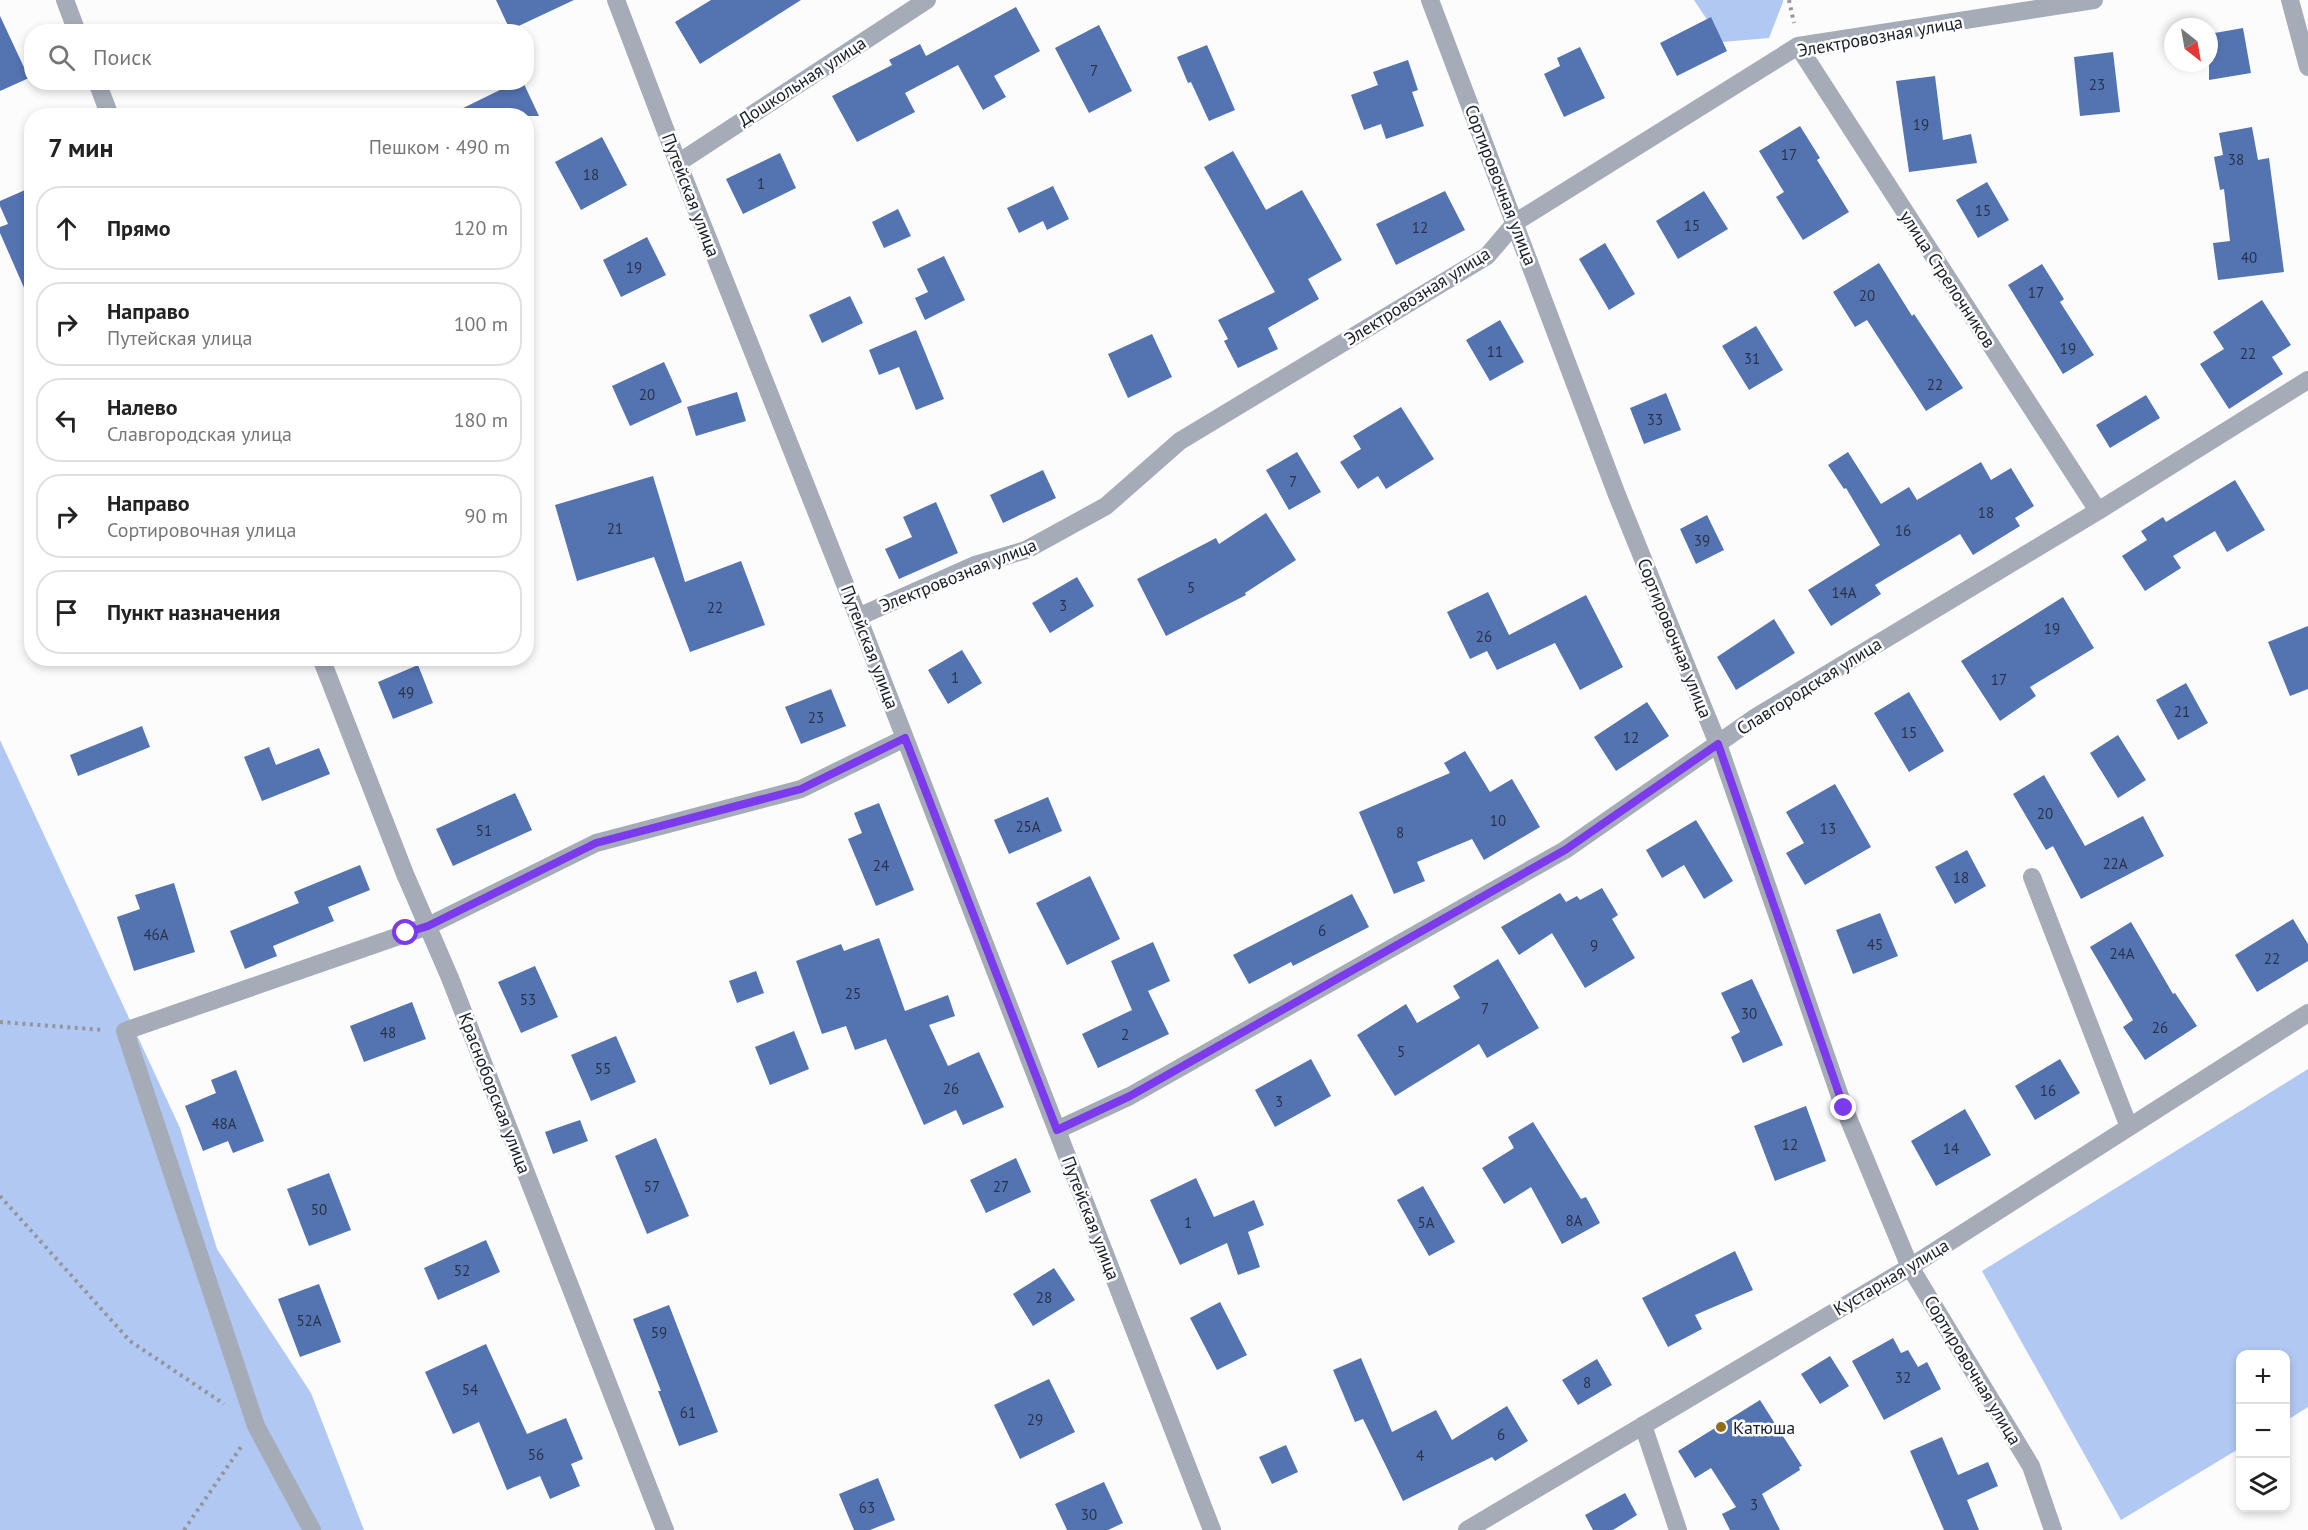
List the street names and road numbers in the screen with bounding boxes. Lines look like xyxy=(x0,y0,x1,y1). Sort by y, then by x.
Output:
street label: Электровозная улица xyxy=(1795,10,1965,62)
street label: Дошкольная улица xyxy=(734,31,870,131)
street label: Сортировочная улица xyxy=(1460,101,1542,269)
street label: Путейская улица xyxy=(657,130,725,260)
street label: улица Стрелочников xyxy=(1895,206,2001,352)
street label: Электровозная улица xyxy=(1340,242,1494,350)
street label: Электровозная улица xyxy=(876,533,1040,617)
street label: Сортировочная улица xyxy=(1632,555,1718,721)
street label: Путейская улица xyxy=(836,582,904,712)
street label: Славгородская улица xyxy=(1732,632,1886,740)
street label: Красноборская улица xyxy=(454,1009,536,1177)
street label: Путейская улица xyxy=(1057,1153,1125,1283)
street label: Кустарная улица xyxy=(1829,1233,1953,1321)
street label: Сортировочная улица xyxy=(1919,1291,2027,1449)

